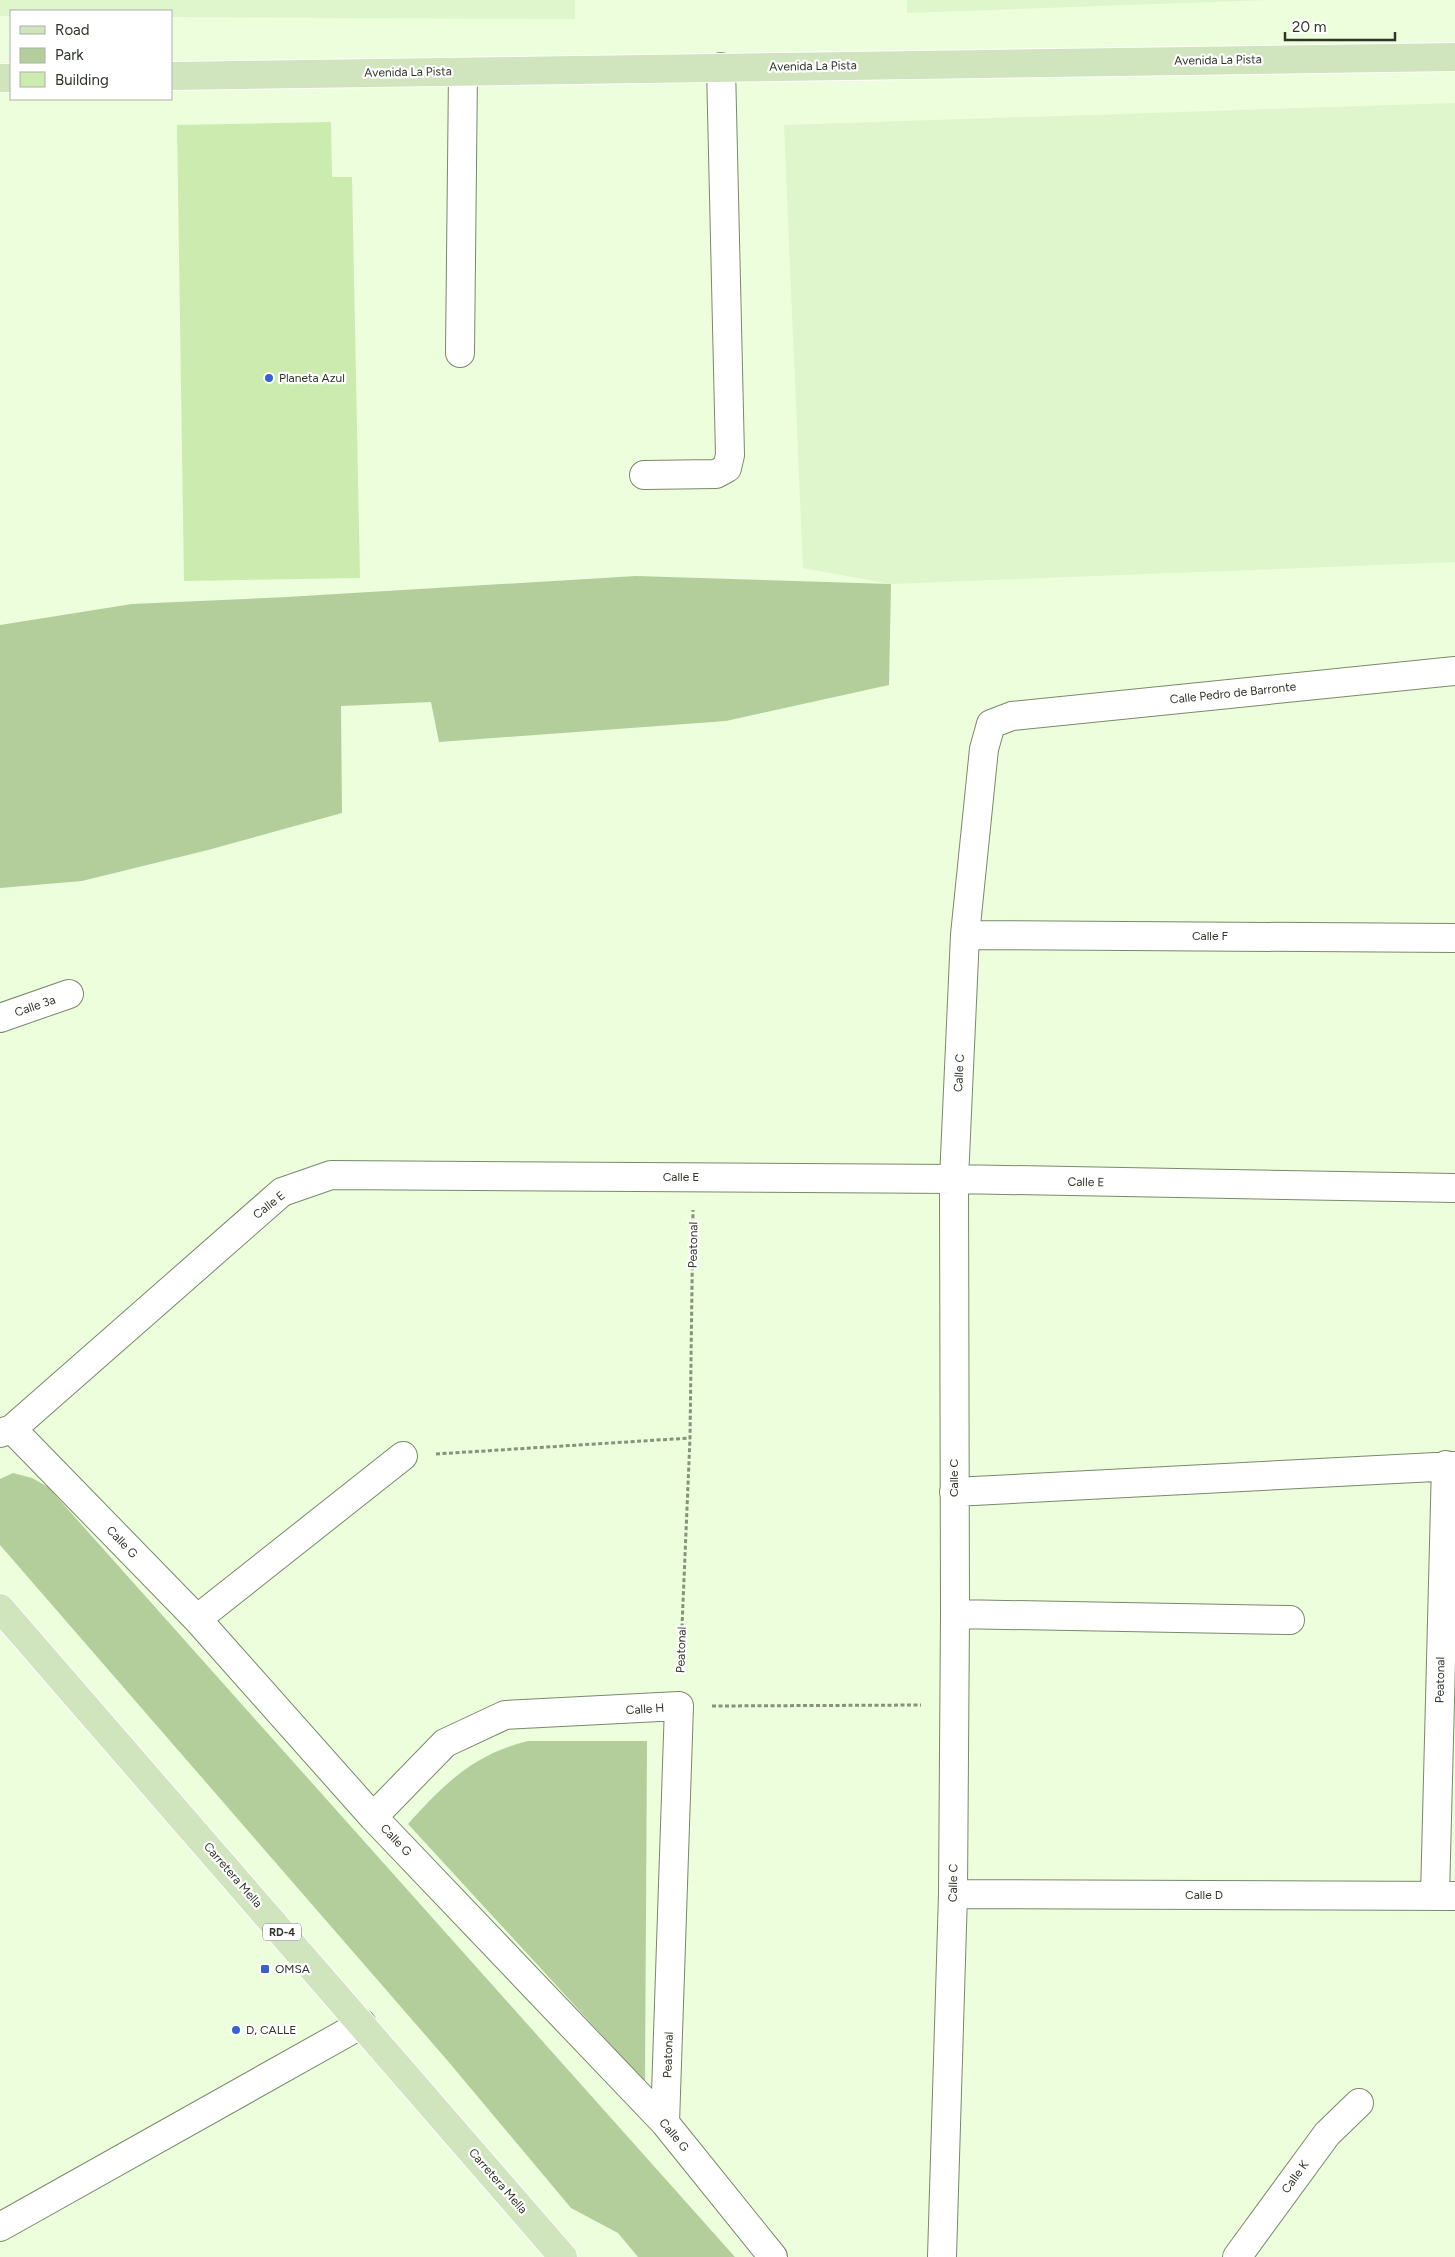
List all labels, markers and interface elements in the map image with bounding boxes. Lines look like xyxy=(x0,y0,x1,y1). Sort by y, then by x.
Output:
legend xyxy=(10,10,172,100)
scale bar xyxy=(1285,10,1395,42)
text: 20 m xyxy=(1292,18,1326,36)
text: Road xyxy=(55,21,90,39)
text: Park xyxy=(55,46,84,64)
street label: Avenida La Pista xyxy=(1174,52,1262,68)
street label: Avenida La Pista xyxy=(769,58,857,74)
street label: Avenida La Pista xyxy=(364,64,452,80)
text: Building xyxy=(55,71,109,89)
place label: Planeta Azul xyxy=(279,371,345,385)
marker: Planeta Azul xyxy=(263,372,275,384)
street label: Calle Pedro de Barronte xyxy=(1169,679,1297,707)
street label: Calle F xyxy=(1192,929,1229,943)
street label: Calle 3a xyxy=(13,993,57,1019)
street label: Calle C xyxy=(951,1053,967,1092)
street label: Calle E xyxy=(663,1170,699,1184)
street label: Calle E xyxy=(1068,1175,1104,1189)
street label: Calle E xyxy=(250,1188,288,1222)
street label: Peatonal xyxy=(686,1222,700,1268)
street label: Calle C xyxy=(947,1459,961,1497)
street label: Calle G xyxy=(104,1523,140,1561)
street label: Peatonal xyxy=(673,1627,689,1673)
street label: Peatonal xyxy=(1433,1657,1447,1703)
street label: Calle H xyxy=(625,1701,665,1717)
street label: Calle G xyxy=(378,1821,414,1859)
street label: Carretera Mella xyxy=(201,1840,265,1910)
street label: Calle C xyxy=(946,1863,960,1902)
street label: Calle D xyxy=(1185,1888,1223,1902)
road number: RD-4 xyxy=(263,1924,301,1940)
place label: OMSA xyxy=(275,1962,310,1976)
marker: OMSA xyxy=(259,1963,271,1975)
place label: D, CALLE xyxy=(246,2023,296,2037)
marker: D, CALLE xyxy=(230,2024,242,2036)
street label: Peatonal xyxy=(660,2032,676,2078)
street label: Calle G xyxy=(656,2116,692,2154)
street label: Carretera Mella xyxy=(466,2146,530,2216)
street label: Calle K xyxy=(1278,2157,1312,2196)

